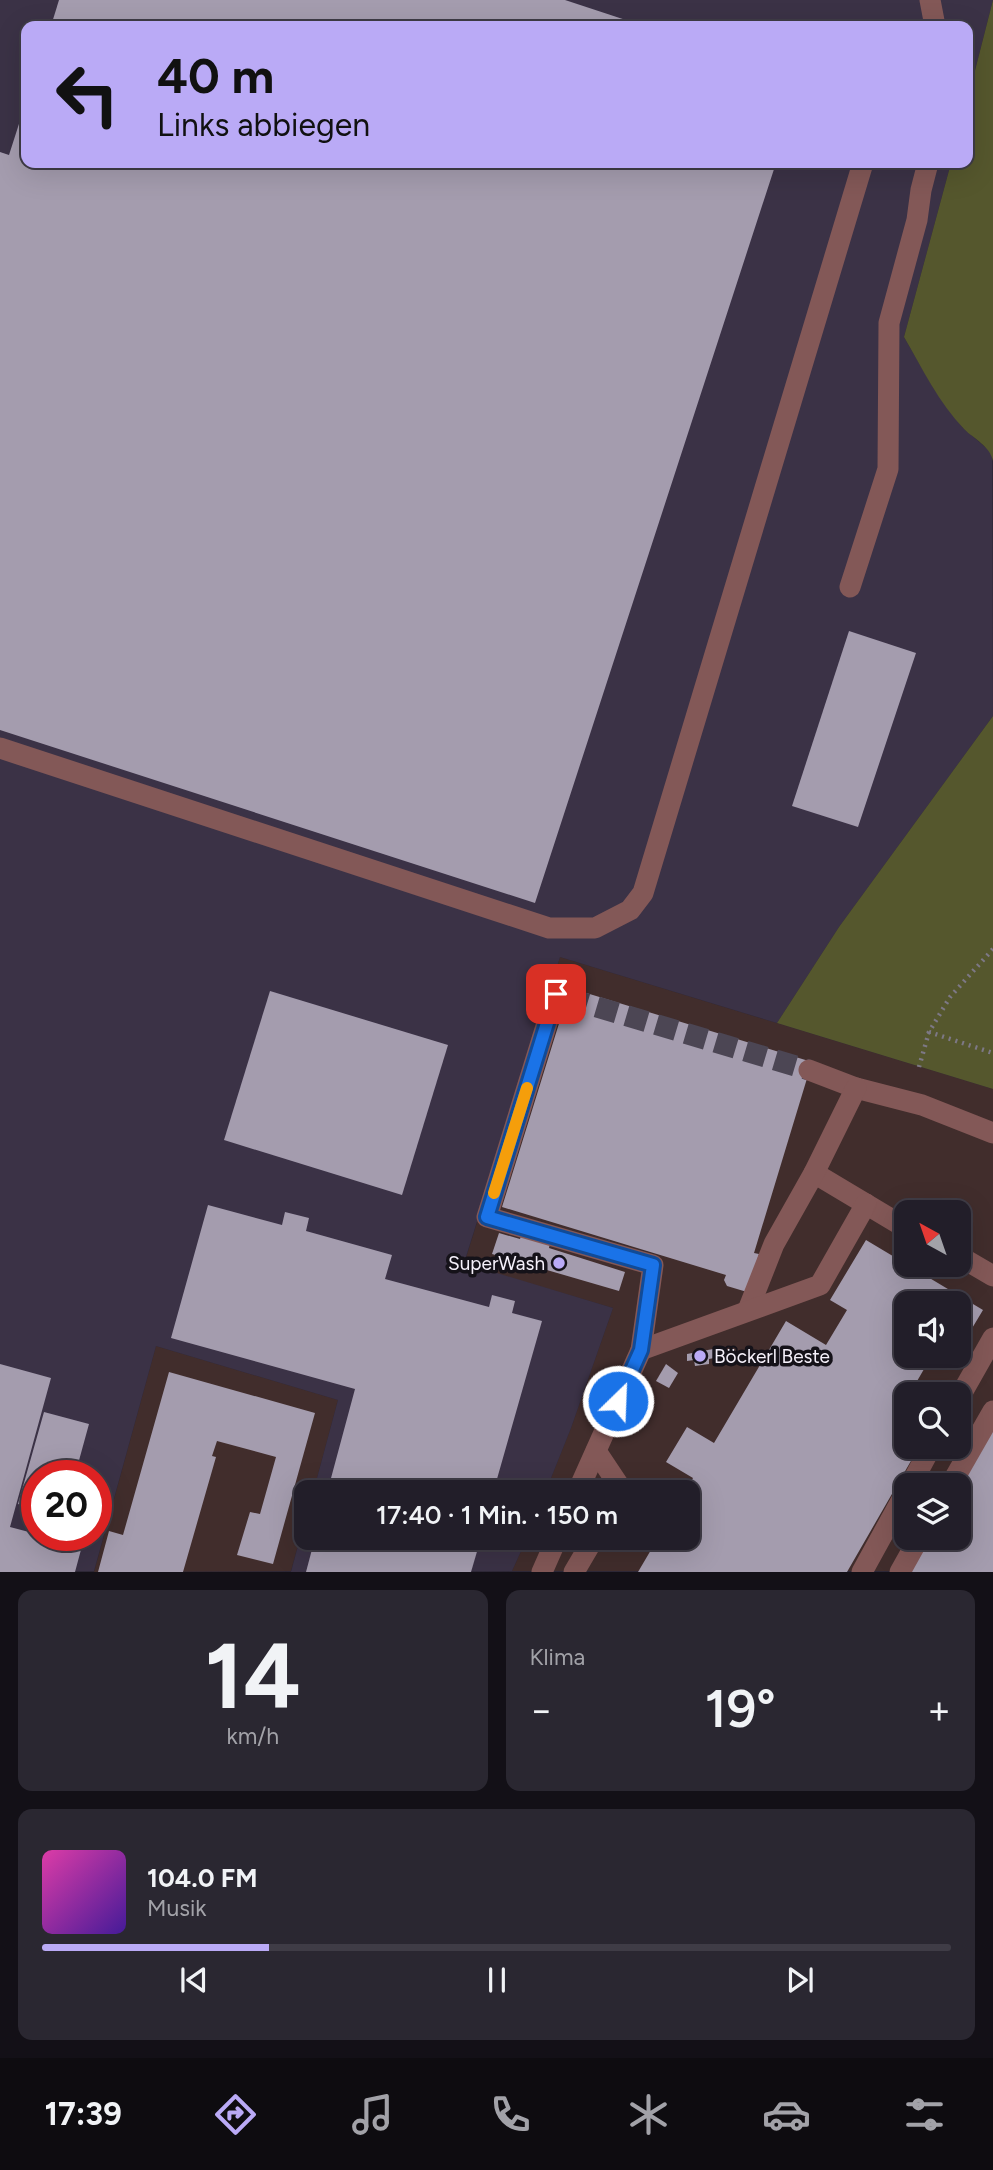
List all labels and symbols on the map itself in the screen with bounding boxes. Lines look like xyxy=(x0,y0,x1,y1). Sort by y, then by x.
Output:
pin xyxy=(526,964,586,1024)
north arrow xyxy=(894,1200,971,1278)
place label: SuperWash xyxy=(448,1252,545,1275)
marker: SuperWash xyxy=(551,1255,567,1271)
place label: Böckerl Beste xyxy=(714,1345,830,1368)
marker: Böckerl Beste xyxy=(692,1348,708,1364)
position arrow xyxy=(581,1364,655,1438)
speed limit sign: 20 xyxy=(21,1460,112,1551)

